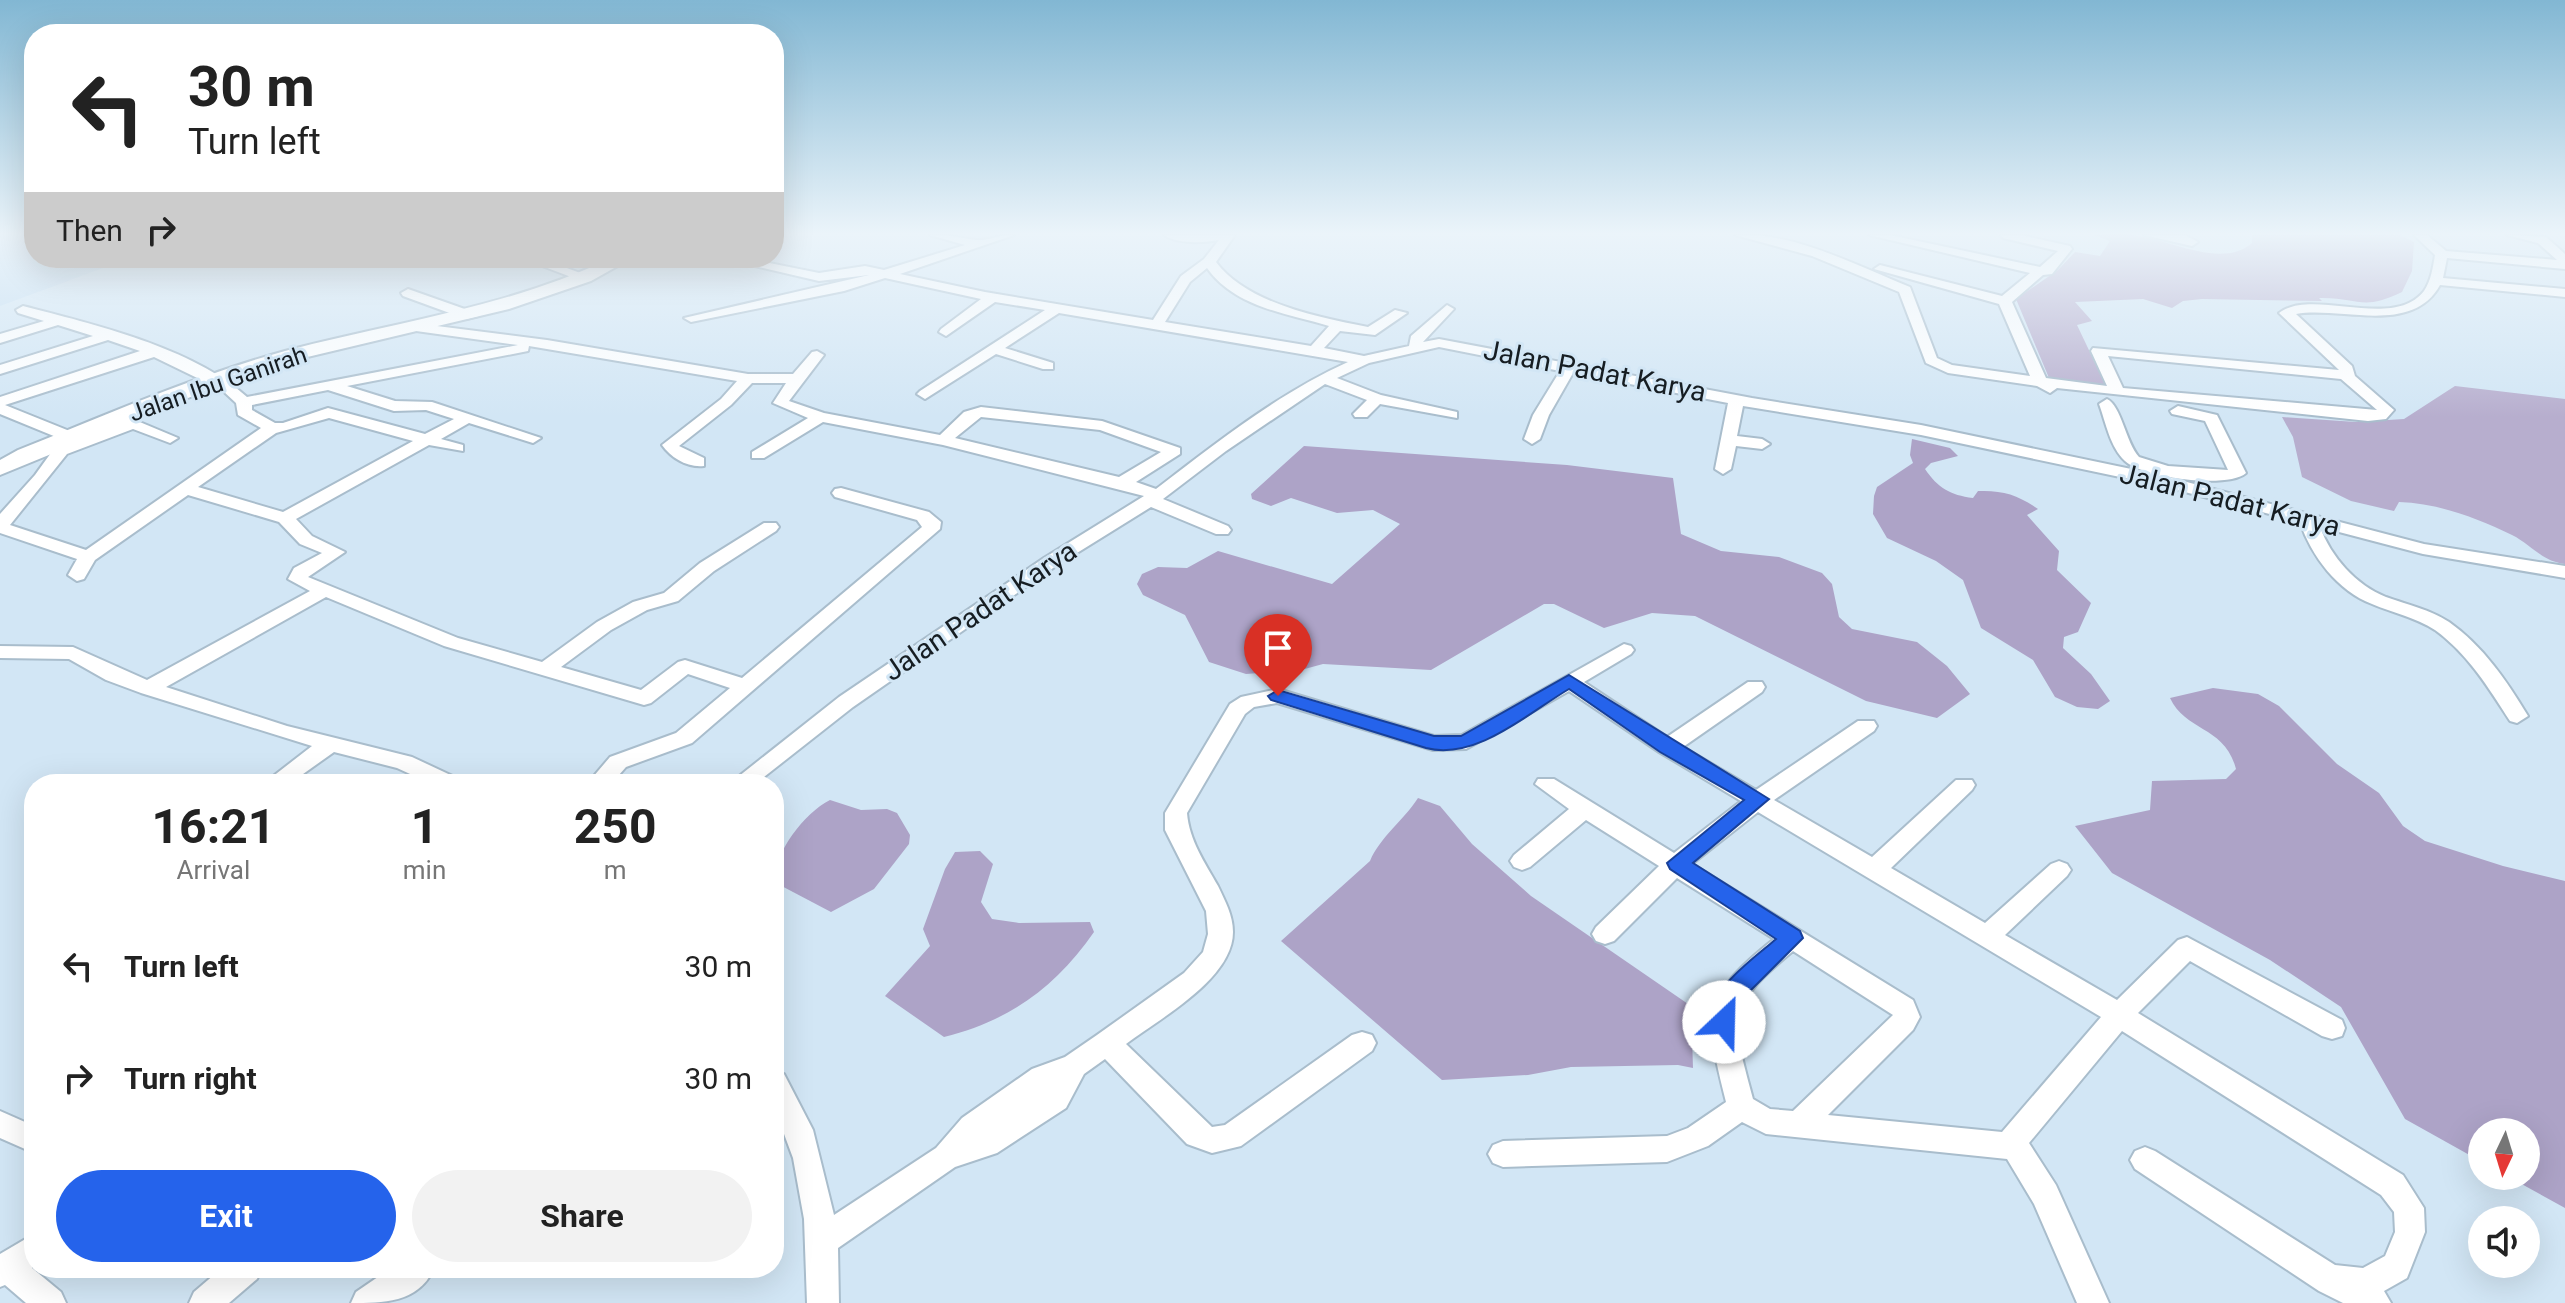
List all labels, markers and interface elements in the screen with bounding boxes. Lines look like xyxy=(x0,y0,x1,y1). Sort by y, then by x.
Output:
text: 30 m xyxy=(188,54,315,120)
icon: left xyxy=(56,56,160,160)
text: Turn left xyxy=(188,121,321,163)
icon: right xyxy=(139,208,183,252)
text: Then xyxy=(56,213,123,248)
street label: Jalan Padat Karya xyxy=(1481,333,1709,409)
street label: Jalan Ibu Ganirah xyxy=(126,340,310,428)
street label: Jalan Padat Karya xyxy=(2116,457,2344,543)
street label: Jalan Padat Karya xyxy=(877,534,1083,688)
pin xyxy=(1244,614,1312,696)
icon: arrive xyxy=(1256,626,1300,670)
text: 16:21 xyxy=(152,798,275,855)
text: 1 xyxy=(411,798,438,855)
text: 250 xyxy=(574,798,656,855)
text: Arrival xyxy=(177,855,250,885)
text: min xyxy=(403,855,446,885)
text: m xyxy=(604,855,627,885)
icon: left xyxy=(56,944,100,988)
text: Turn left xyxy=(124,949,239,984)
text: 30 m xyxy=(685,949,752,984)
position arrow xyxy=(1682,980,1766,1064)
icon: right xyxy=(56,1056,100,1100)
text: Turn right xyxy=(124,1061,257,1096)
text: 30 m xyxy=(685,1061,752,1096)
north arrow xyxy=(2468,1118,2540,1190)
map controls xyxy=(2468,1118,2540,1278)
button: Exit xyxy=(56,1170,396,1262)
button: Share xyxy=(412,1170,752,1262)
button: sound xyxy=(2468,1206,2540,1278)

